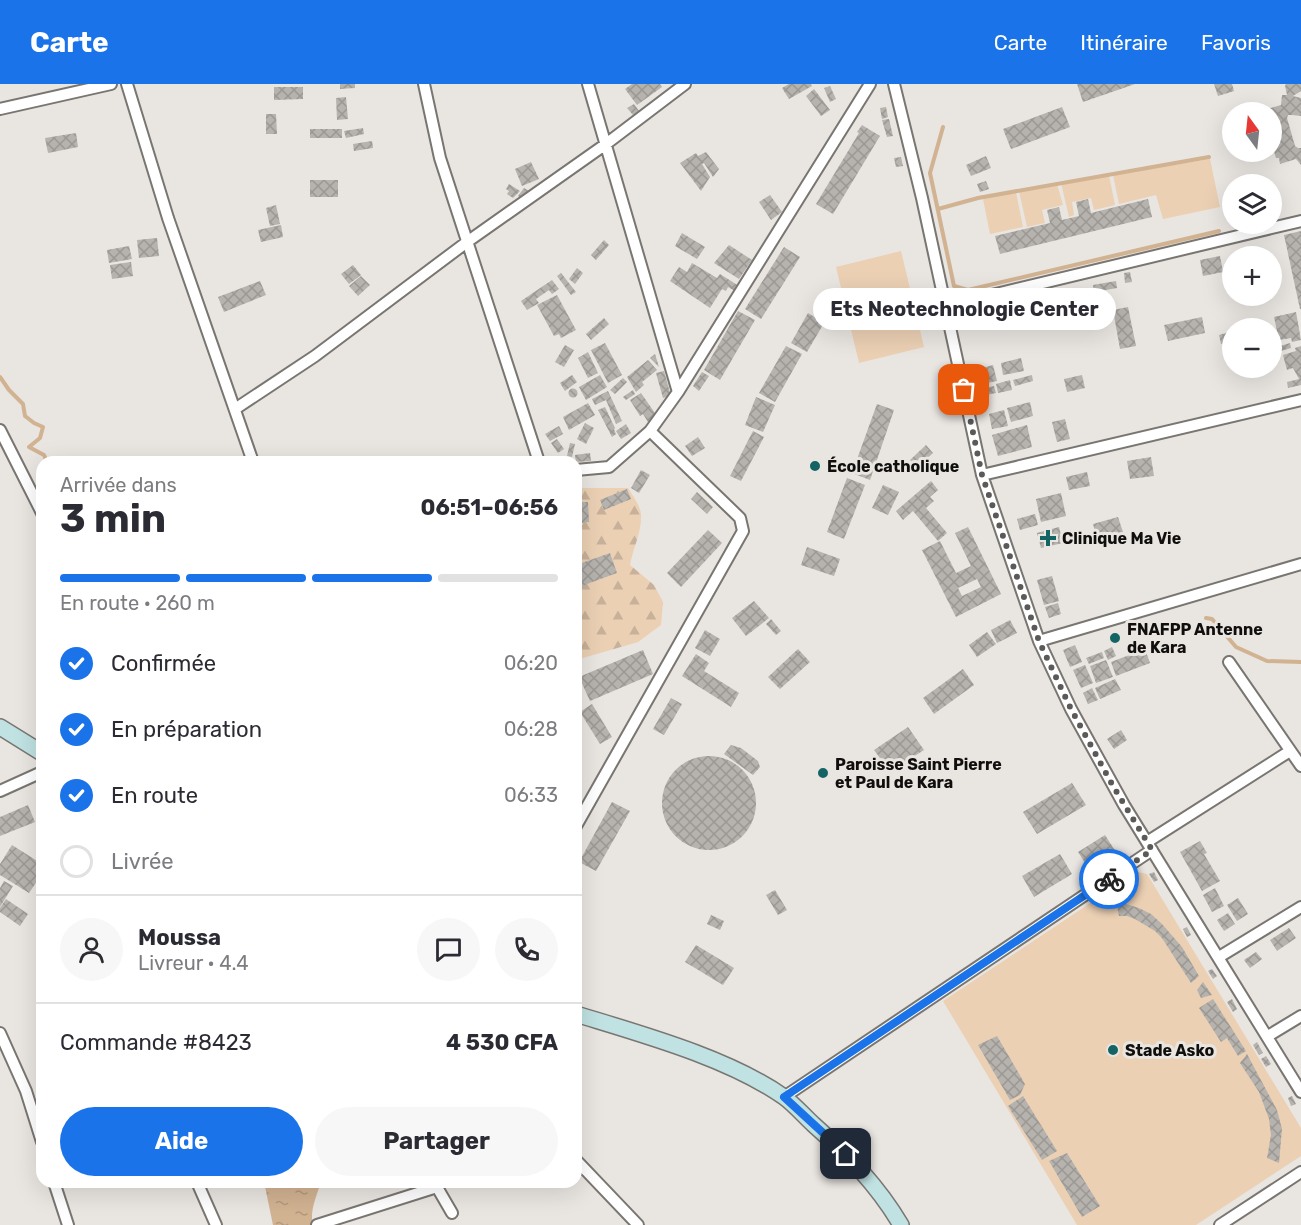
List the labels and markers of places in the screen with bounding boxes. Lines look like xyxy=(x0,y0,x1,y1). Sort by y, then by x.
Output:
callout: Ets Neotechnologie Center xyxy=(812,288,1116,330)
pin xyxy=(938,364,989,415)
place label: École catholique xyxy=(827,456,959,476)
marker: École catholique xyxy=(808,459,822,473)
marker: Clinique Ma Vie xyxy=(1039,529,1057,547)
place label: Clinique Ma Vie xyxy=(1062,529,1181,548)
place label: FNAFPP Antenne de Kara xyxy=(1127,620,1263,657)
marker: FNAFPP Antenne de Kara xyxy=(1108,631,1122,645)
place label: Paroisse Saint Pierre et Paul de Kara xyxy=(835,755,1002,792)
marker: Paroisse Saint Pierre et Paul de Kara xyxy=(816,766,830,780)
place label: Stade Asko xyxy=(1125,1041,1214,1060)
marker: Stade Asko xyxy=(1106,1043,1120,1057)
pin xyxy=(820,1128,871,1179)

